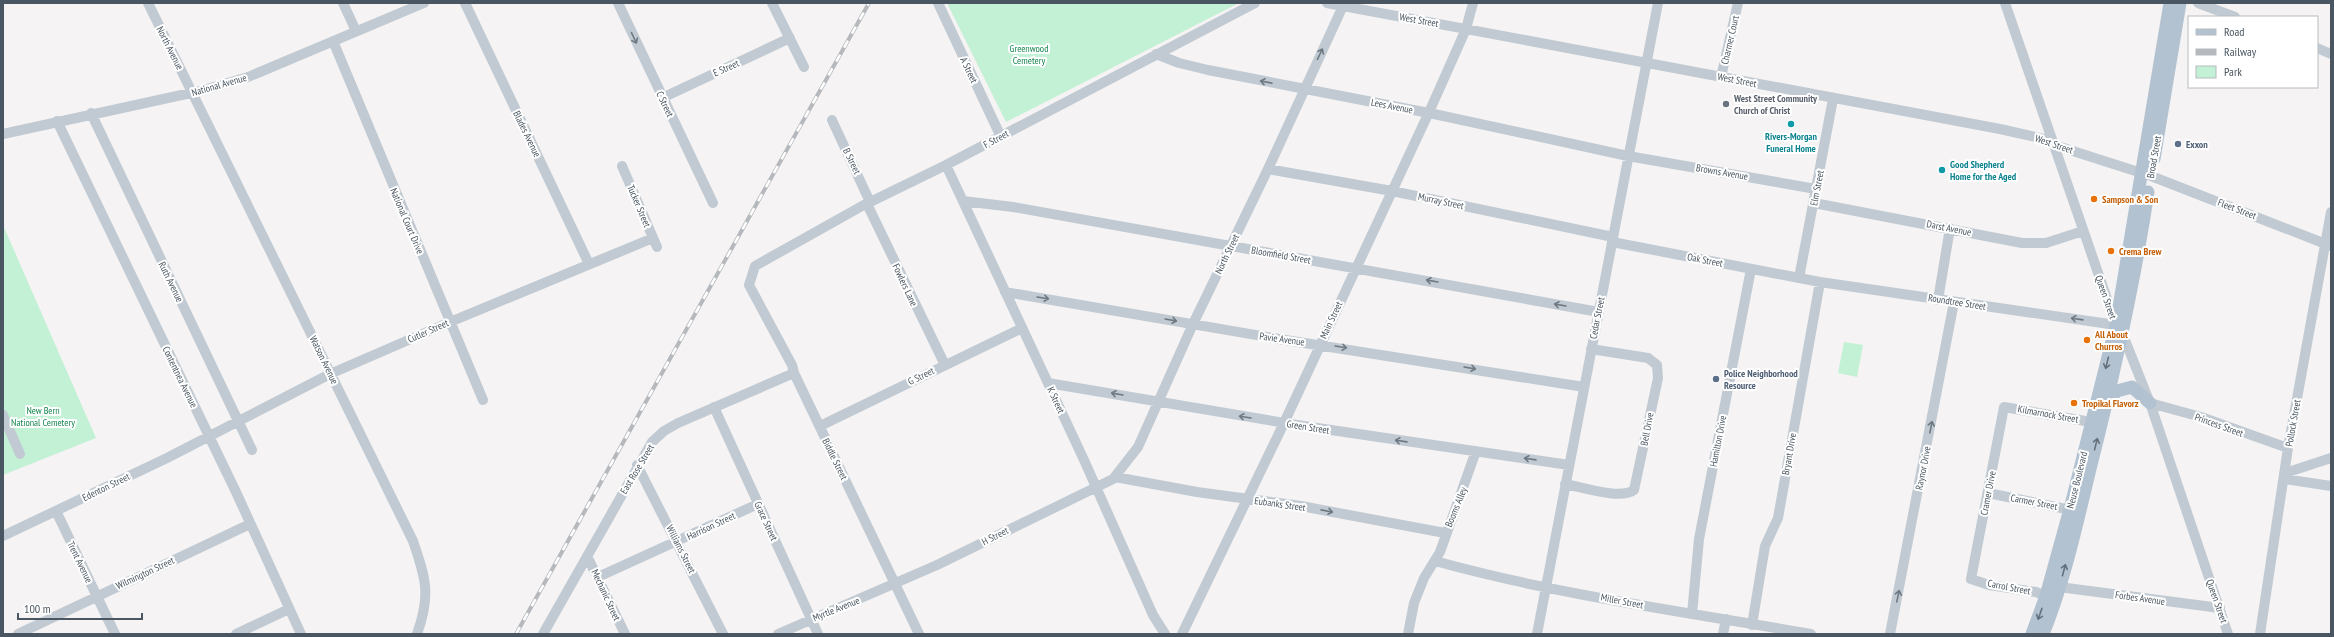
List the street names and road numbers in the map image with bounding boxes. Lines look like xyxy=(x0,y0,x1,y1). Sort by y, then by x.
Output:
street label: West Street xyxy=(1398,10,1440,30)
street label: Charmer Court xyxy=(1718,14,1742,66)
street label: North Avenue xyxy=(154,24,186,72)
street label: A Street xyxy=(957,55,981,85)
street label: E Street xyxy=(711,56,741,79)
street label: West Street xyxy=(1716,70,1758,90)
street label: National Avenue xyxy=(190,71,248,99)
street label: C Street xyxy=(653,89,677,119)
street label: Lees Avenue xyxy=(1370,96,1414,116)
street label: Blades Avenue xyxy=(510,109,544,159)
street label: F Street xyxy=(981,127,1011,151)
street label: West Street xyxy=(2033,131,2075,157)
street label: Broad Street xyxy=(2144,134,2164,179)
street label: B Street xyxy=(840,146,864,176)
street label: Browns Avenue xyxy=(1695,161,1749,183)
street label: Elm Street xyxy=(1807,169,1827,207)
street label: Tucker Street xyxy=(624,183,654,229)
street label: National Court Drive xyxy=(387,186,427,256)
street label: Murray Street xyxy=(1417,190,1465,212)
street label: Fleet Street xyxy=(2216,196,2258,222)
street label: Darst Avenue xyxy=(1926,217,1972,239)
street label: North Street xyxy=(1212,232,1242,276)
street label: Bloomfield Street xyxy=(1250,243,1312,267)
street label: Oak Street xyxy=(1686,250,1724,270)
street label: Ruth Avenue xyxy=(156,260,186,304)
street label: Fowlers Lane xyxy=(889,262,921,308)
street label: Queen Street xyxy=(2092,273,2120,321)
street label: Roundtree Street xyxy=(1927,291,1987,313)
street label: Cedar Street xyxy=(1587,296,1607,340)
street label: Main Street xyxy=(1317,299,1345,341)
street label: Cutler Street xyxy=(405,316,451,346)
street label: Pavie Avenue xyxy=(1259,329,1305,349)
street label: Watson Avenue xyxy=(307,334,341,386)
street label: Contentnea Avenue xyxy=(160,344,200,410)
street label: G Street xyxy=(906,364,937,388)
street label: K Street xyxy=(1044,385,1068,415)
street label: Pollock Street xyxy=(2282,398,2304,448)
street label: Kilmarnock Street xyxy=(2017,402,2080,426)
street label: Princess Street xyxy=(2193,410,2245,440)
street label: Bell Drive xyxy=(1637,411,1657,447)
street label: Hamilton Drive xyxy=(1707,414,1729,468)
street label: Green Street xyxy=(1286,417,1331,437)
street label: Bryant Drive xyxy=(1779,432,1799,476)
street label: Biddle Street xyxy=(819,436,851,482)
street label: East Rose Street xyxy=(617,442,657,496)
street label: Raynor Drive xyxy=(1912,445,1934,491)
street label: Neuse Boulevard xyxy=(2064,450,2090,510)
street label: Edenton Street xyxy=(80,470,132,504)
street label: Cramer Drive xyxy=(1977,470,1999,516)
street label: Booms Alley xyxy=(1442,485,1470,529)
street label: Carmer Street xyxy=(2009,491,2059,513)
street label: Eubanks Street xyxy=(1254,494,1307,514)
street label: Grace Street xyxy=(751,499,781,543)
street label: Harrison Street xyxy=(685,509,738,543)
street label: Williams Street xyxy=(663,523,699,576)
street label: H Street xyxy=(979,524,1011,548)
street label: Trent Avenue xyxy=(64,539,96,585)
street label: Wilmington Street xyxy=(114,554,176,592)
street label: Mechanic Street xyxy=(588,567,624,623)
street label: Carrol Street xyxy=(1986,576,2032,598)
street label: Queen Street xyxy=(2203,577,2231,625)
street label: Forbes Avenue xyxy=(2114,588,2166,608)
street label: Miller Street xyxy=(1600,591,1645,612)
street label: Myrtle Avenue xyxy=(811,594,861,624)

